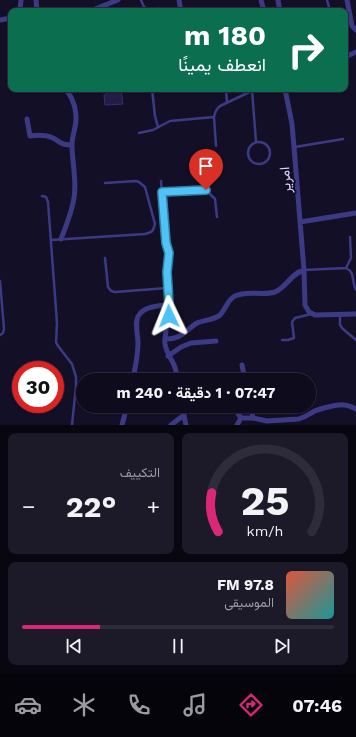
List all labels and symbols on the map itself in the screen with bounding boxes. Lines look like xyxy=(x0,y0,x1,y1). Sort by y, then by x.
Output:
pin xyxy=(189,149,223,190)
street label: امرير xyxy=(276,166,295,195)
position arrow xyxy=(148,295,190,337)
speed limit sign: 30 xyxy=(12,361,64,413)

